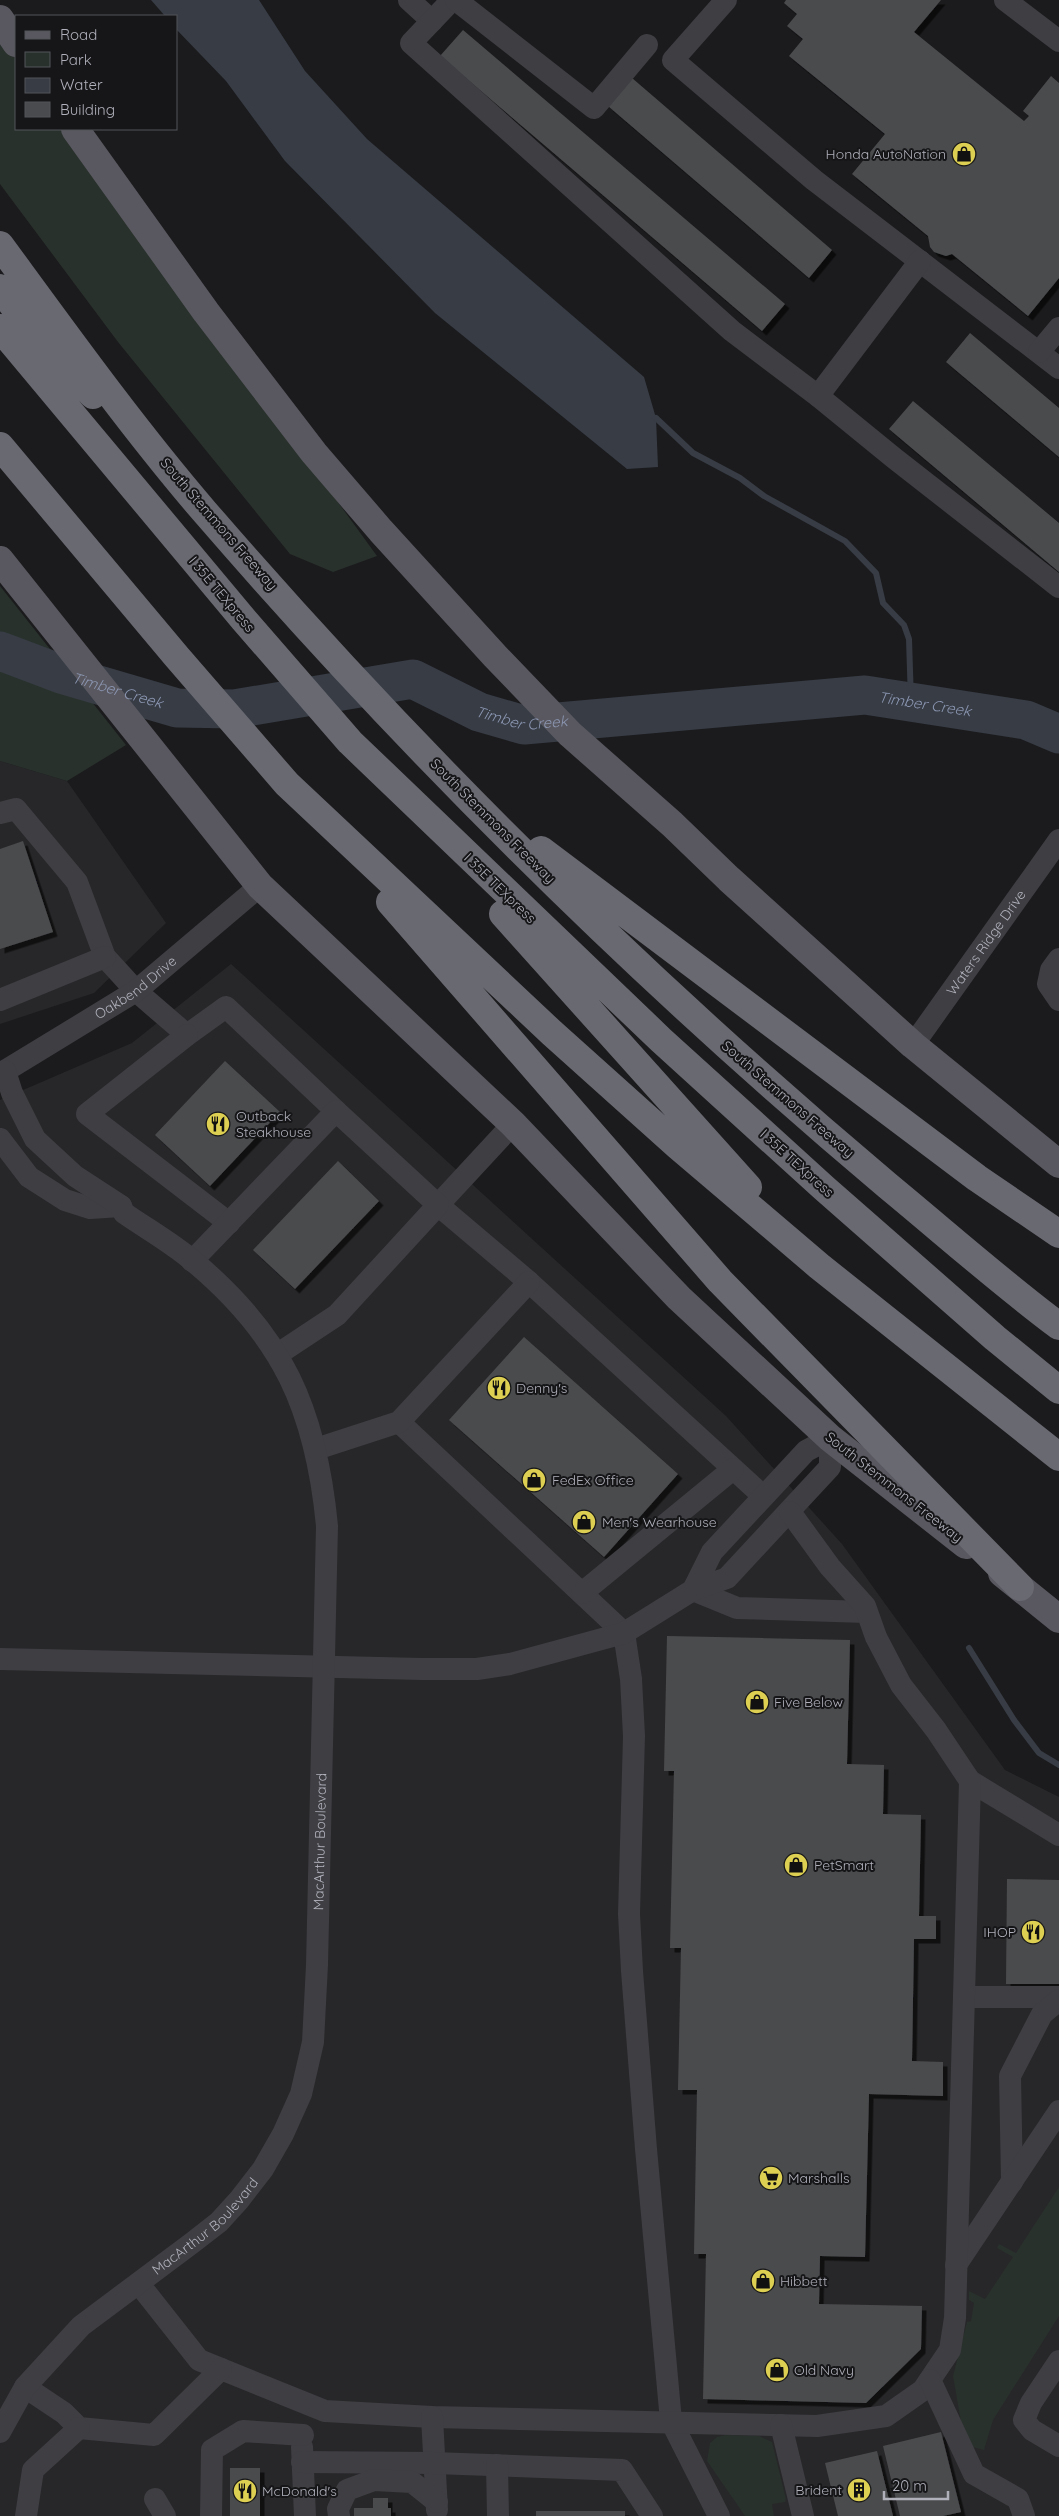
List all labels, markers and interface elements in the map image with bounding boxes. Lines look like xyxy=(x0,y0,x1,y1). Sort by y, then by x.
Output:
legend xyxy=(15,15,178,130)
text: Road xyxy=(60,25,97,44)
text: Park xyxy=(60,50,92,69)
text: Water xyxy=(60,75,103,94)
text: Building xyxy=(60,100,115,119)
shop icon: Honda AutoNation xyxy=(951,141,977,167)
place label: Honda AutoNation xyxy=(826,145,946,163)
street label: South Stemmons Freeway xyxy=(157,454,281,594)
street label: I 35E TEXpress xyxy=(185,552,259,636)
water label: Timber Creek xyxy=(70,668,167,713)
water label: Timber Creek xyxy=(877,687,975,721)
water label: Timber Creek xyxy=(473,702,570,734)
street label: South Stemmons Freeway xyxy=(427,755,559,887)
street label: I 35E TEXpress xyxy=(460,849,540,927)
street label: Waters Ridge Drive xyxy=(942,886,1030,999)
street label: Oakbend Drive xyxy=(91,952,180,1023)
street label: South Stemmons Freeway xyxy=(718,1037,858,1161)
place label: Outback Steakhouse xyxy=(236,1107,311,1141)
restaurant icon: Outback Steakhouse xyxy=(205,1111,231,1137)
street label: I 35E TEXpress xyxy=(756,1125,838,1201)
restaurant icon: Denny's xyxy=(486,1375,512,1401)
place label: Denny's xyxy=(516,1379,567,1397)
street label: South Stemmons Freeway xyxy=(822,1428,966,1546)
shop icon: FedEx Office xyxy=(521,1467,547,1493)
place label: FedEx Office xyxy=(552,1471,634,1489)
shop icon: Men's Wearhouse xyxy=(571,1509,597,1535)
place label: Men's Wearhouse xyxy=(602,1513,717,1531)
shop icon: Five Below xyxy=(744,1689,770,1715)
place label: Five Below xyxy=(774,1693,844,1711)
street label: MacArthur Boulevard xyxy=(309,1773,330,1911)
shop icon: PetSmart xyxy=(783,1852,809,1878)
place label: PetSmart xyxy=(814,1856,874,1874)
restaurant icon: IHOP xyxy=(1020,1919,1046,1945)
place label: IHOP xyxy=(983,1923,1016,1941)
supermarket icon: Marshalls xyxy=(758,2165,784,2191)
place label: Marshalls xyxy=(788,2169,849,2187)
street label: MacArthur Boulevard xyxy=(148,2174,262,2279)
shop icon: Hibbett xyxy=(750,2268,776,2294)
place label: Hibbett xyxy=(780,2272,828,2290)
shop icon: Old Navy xyxy=(764,2357,790,2383)
place label: Old Navy xyxy=(794,2361,854,2379)
scale bar xyxy=(884,2468,948,2500)
text: 20 m xyxy=(892,2476,927,2495)
building icon: Brident xyxy=(846,2477,872,2503)
restaurant icon: McDonald's xyxy=(232,2478,258,2504)
place label: Brident xyxy=(795,2481,842,2499)
place label: McDonald's xyxy=(262,2482,337,2500)

